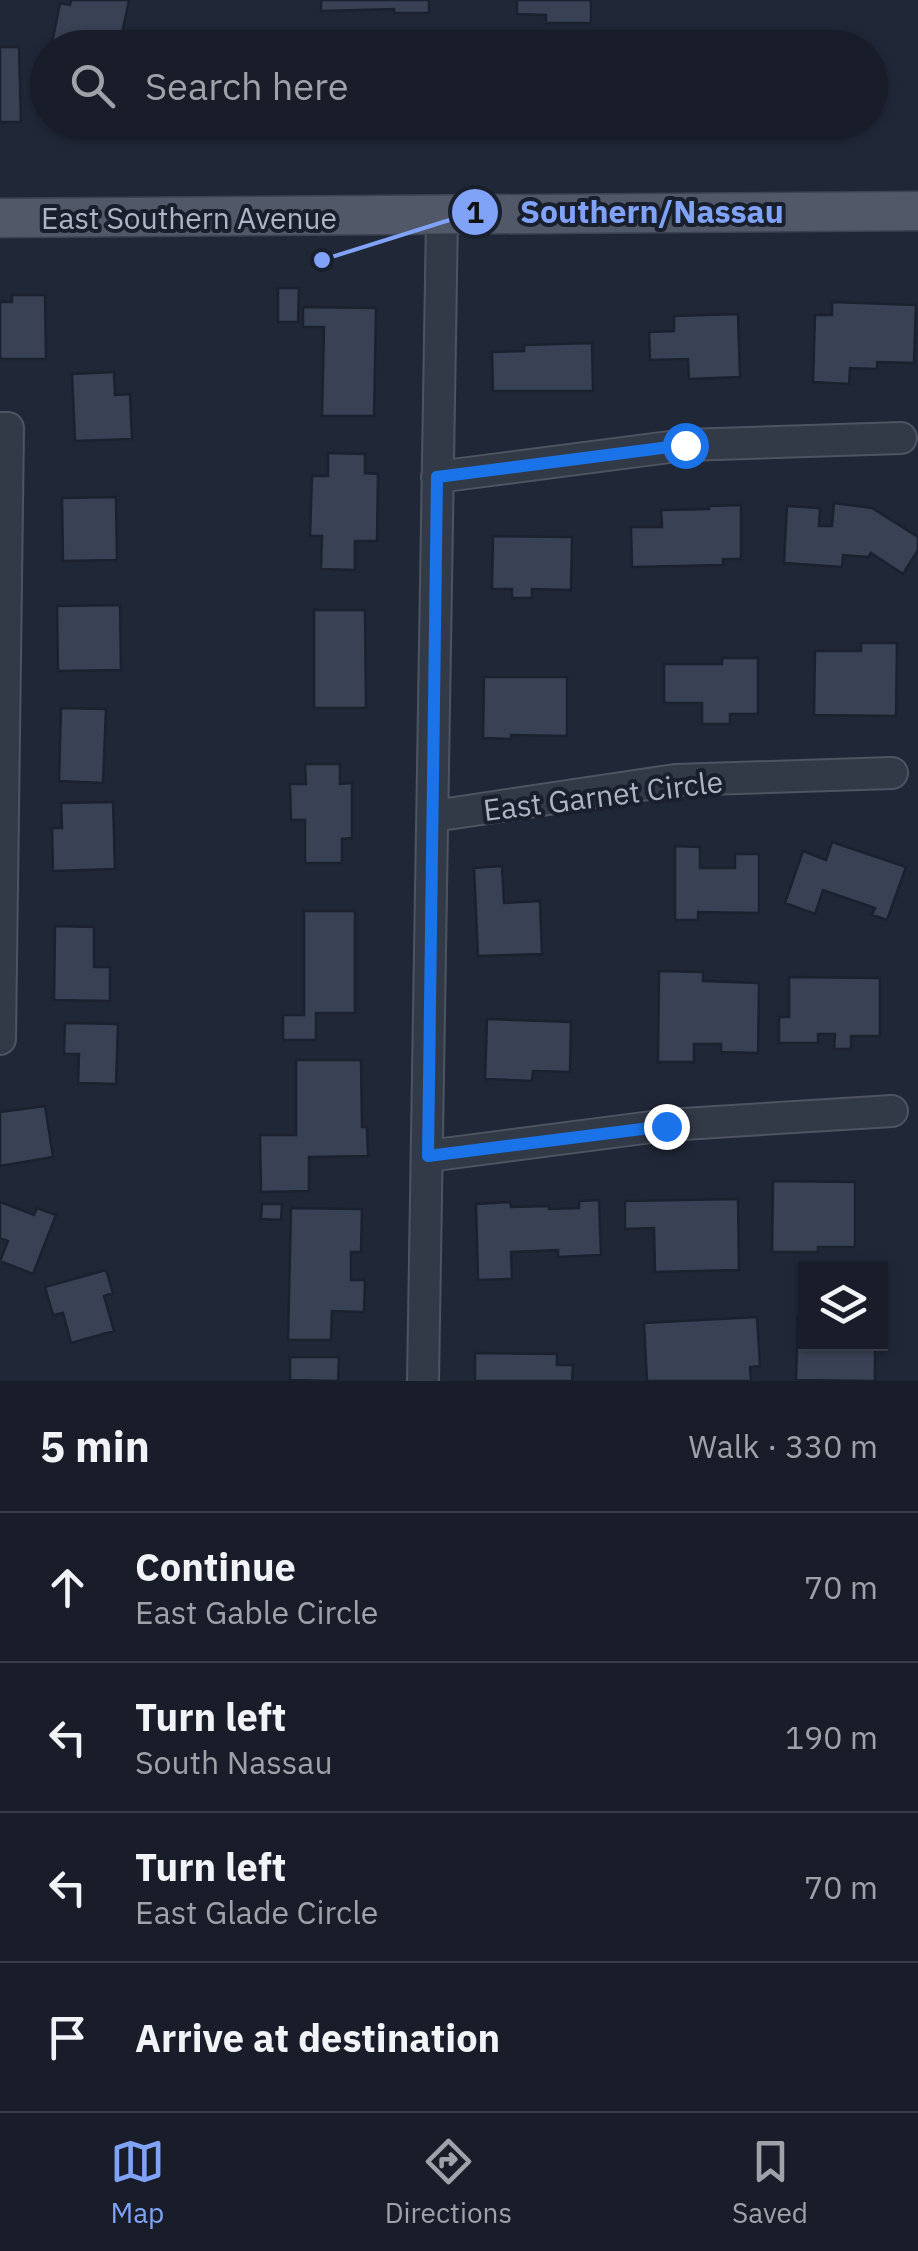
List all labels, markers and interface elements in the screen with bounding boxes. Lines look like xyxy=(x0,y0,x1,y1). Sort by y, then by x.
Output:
search box xyxy=(30,30,888,140)
icon: search xyxy=(65,58,120,113)
text: Search here xyxy=(145,61,349,110)
callout: Southern/Nassau xyxy=(450,181,804,243)
text: Southern/Nassau xyxy=(520,190,784,232)
text: 1 xyxy=(466,192,484,231)
street label: East Southern Avenue xyxy=(41,198,337,237)
route start xyxy=(663,423,709,469)
street label: East Garnet Circle xyxy=(481,761,725,829)
route end xyxy=(644,1104,690,1150)
map controls xyxy=(798,1261,888,1351)
button: layers xyxy=(798,1261,888,1351)
text: 5 min xyxy=(40,1419,150,1474)
text: Walk · 330 m xyxy=(689,1425,878,1467)
text: Continue xyxy=(135,1542,296,1591)
icon: ahead xyxy=(40,1560,95,1615)
text: 70 m xyxy=(804,1566,878,1608)
text: East Gable Circle xyxy=(135,1591,378,1633)
text: Turn left xyxy=(135,1692,286,1741)
icon: left xyxy=(40,1710,95,1765)
text: 190 m xyxy=(785,1716,878,1758)
text: South Nassau xyxy=(135,1741,333,1783)
text: Turn left xyxy=(135,1842,286,1891)
icon: left xyxy=(40,1860,95,1915)
text: 70 m xyxy=(804,1866,878,1908)
text: East Glade Circle xyxy=(135,1891,378,1933)
icon: arrive xyxy=(40,2010,95,2065)
text: Arrive at destination xyxy=(135,2013,500,2062)
tab: Map xyxy=(110,2134,165,2231)
tab: Directions xyxy=(385,2134,512,2231)
tab: Saved xyxy=(732,2134,808,2231)

